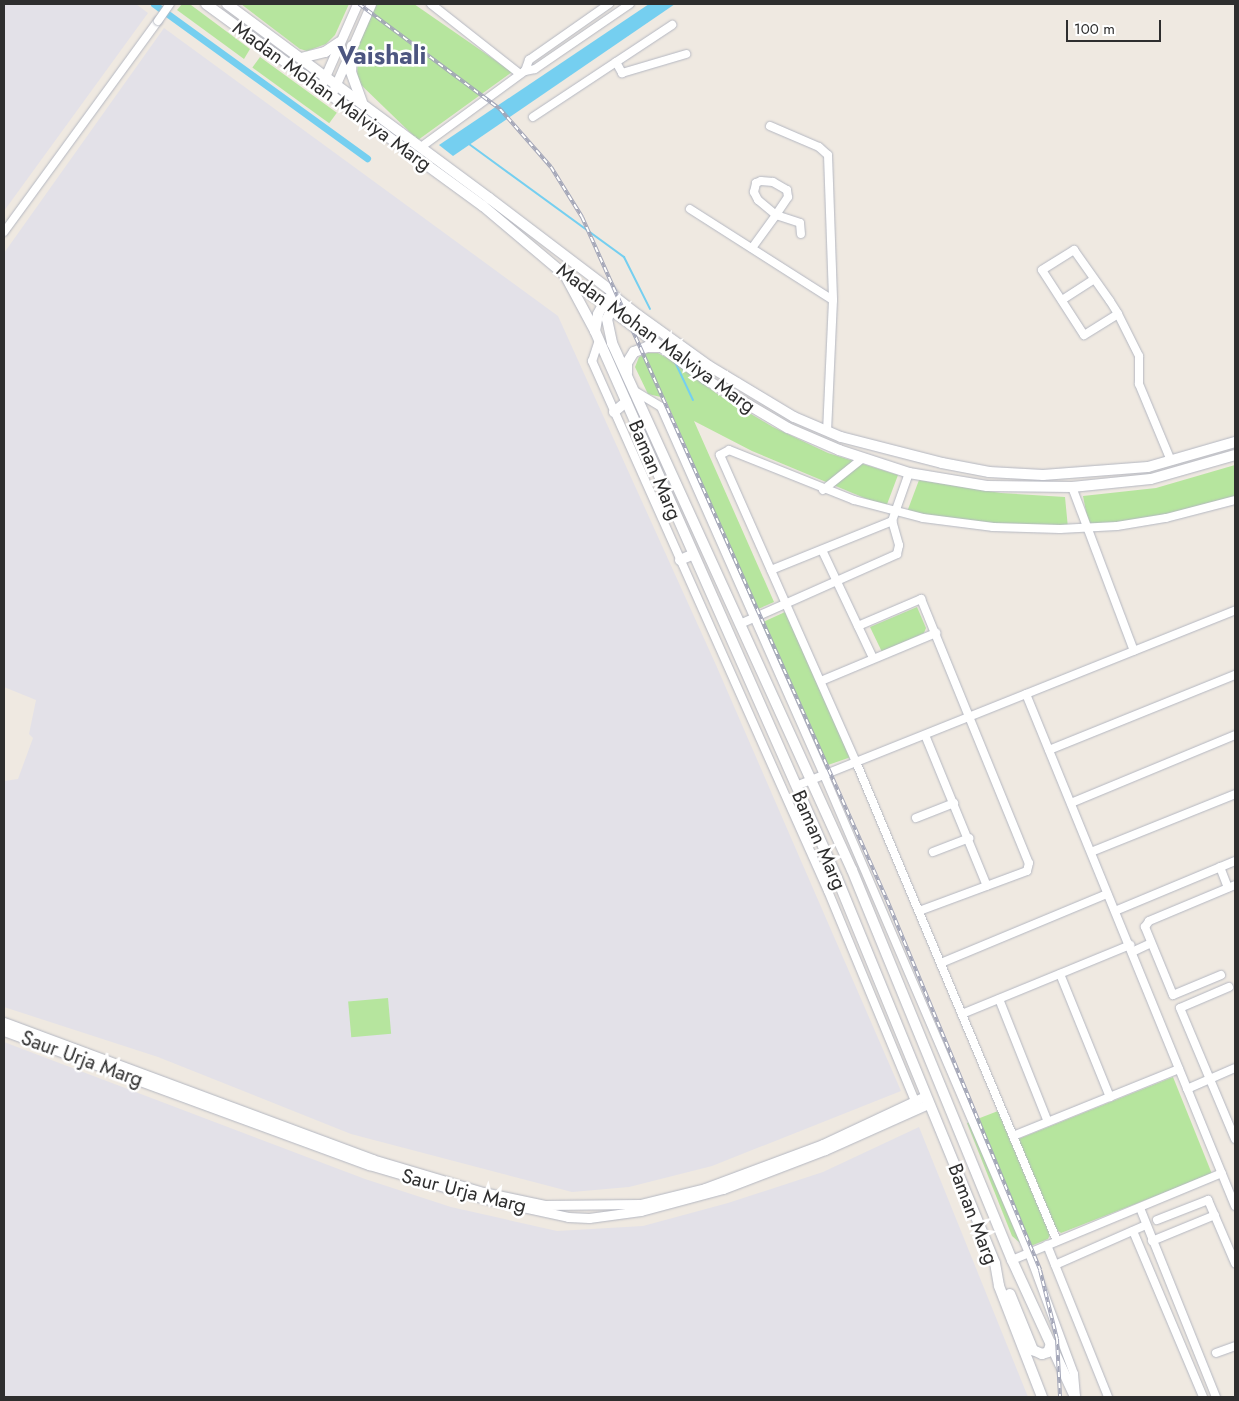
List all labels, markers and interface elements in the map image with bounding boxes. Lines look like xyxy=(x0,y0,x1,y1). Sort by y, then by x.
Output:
scale bar xyxy=(1069,10,1164,42)
street label: Madan Mohan Malviya Marg xyxy=(228,16,436,176)
text: 100 m xyxy=(1074,18,1115,40)
district label: Vaishali xyxy=(338,40,426,70)
street label: Madan Mohan Malviya Marg xyxy=(552,258,760,418)
street label: Baman Marg xyxy=(623,416,687,524)
street label: Baman Marg xyxy=(786,787,852,893)
street label: Saur Urja Marg xyxy=(18,1026,146,1092)
street label: Baman Marg xyxy=(943,1160,1003,1268)
street label: Saur Urja Marg xyxy=(399,1164,529,1218)

